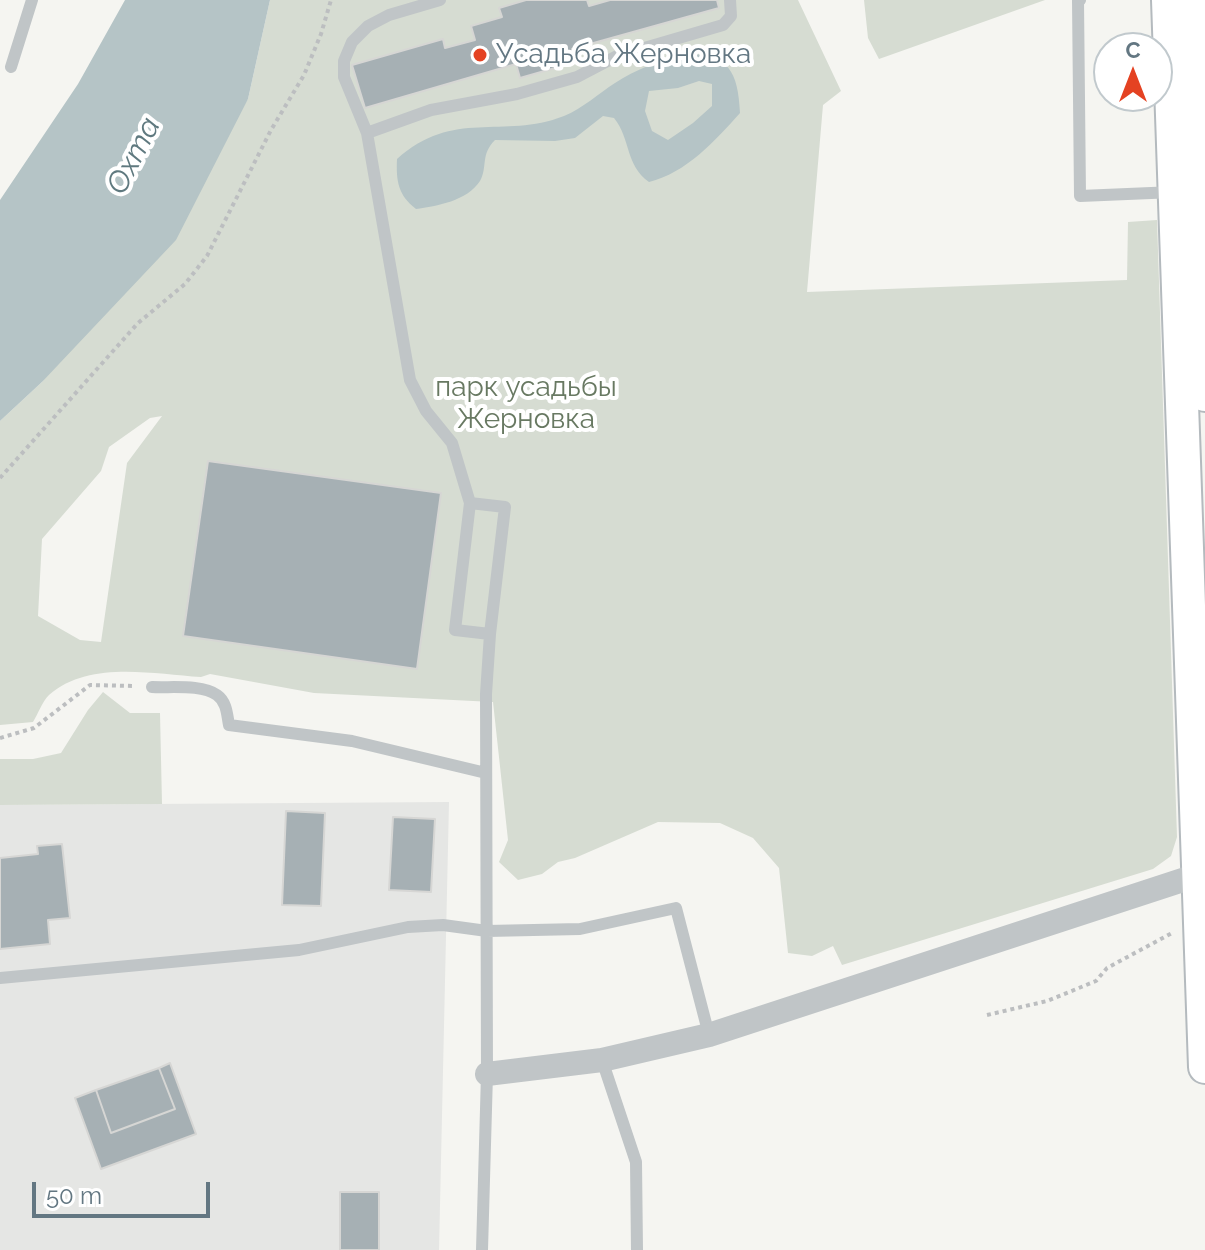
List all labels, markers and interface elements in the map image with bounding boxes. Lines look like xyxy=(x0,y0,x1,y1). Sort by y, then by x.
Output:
north arrow xyxy=(1093,32,1173,112)
text: С xyxy=(1125,37,1141,63)
place label: Усадьба Жерновка xyxy=(496,38,751,72)
marker: Усадьба Жерновка xyxy=(471,46,489,64)
water label: Охта xyxy=(99,111,169,201)
park label: парк усадьбы Жерновка xyxy=(435,371,617,437)
scale bar xyxy=(36,1166,214,1216)
text: 50 m xyxy=(46,1181,102,1210)

